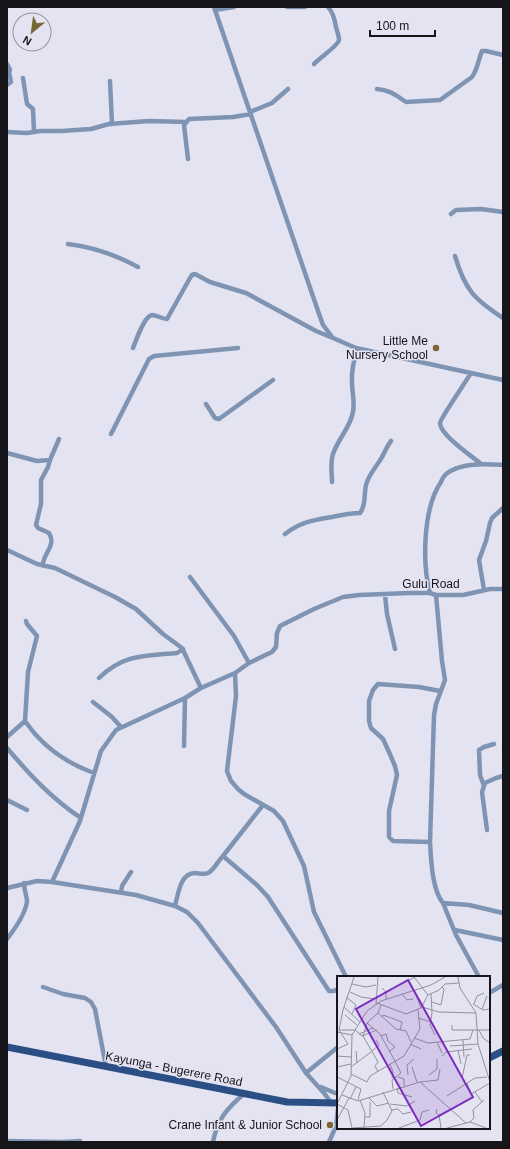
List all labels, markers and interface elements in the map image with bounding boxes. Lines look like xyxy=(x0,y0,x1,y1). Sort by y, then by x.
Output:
north arrow xyxy=(12,12,52,52)
scale bar xyxy=(370,12,435,38)
text: 100 m xyxy=(376,19,409,33)
text: N xyxy=(21,34,34,48)
place label: Little Me Nursery School xyxy=(346,334,428,362)
marker: Little Me Nursery School xyxy=(431,343,441,353)
street label: Gulu Road xyxy=(402,577,460,591)
inset map xyxy=(337,976,490,1129)
street label: Kayunga - Bugerere Road xyxy=(104,1049,244,1089)
place label: Crane Infant & Junior School xyxy=(169,1118,322,1132)
marker: Crane Infant & Junior School xyxy=(325,1120,335,1130)

